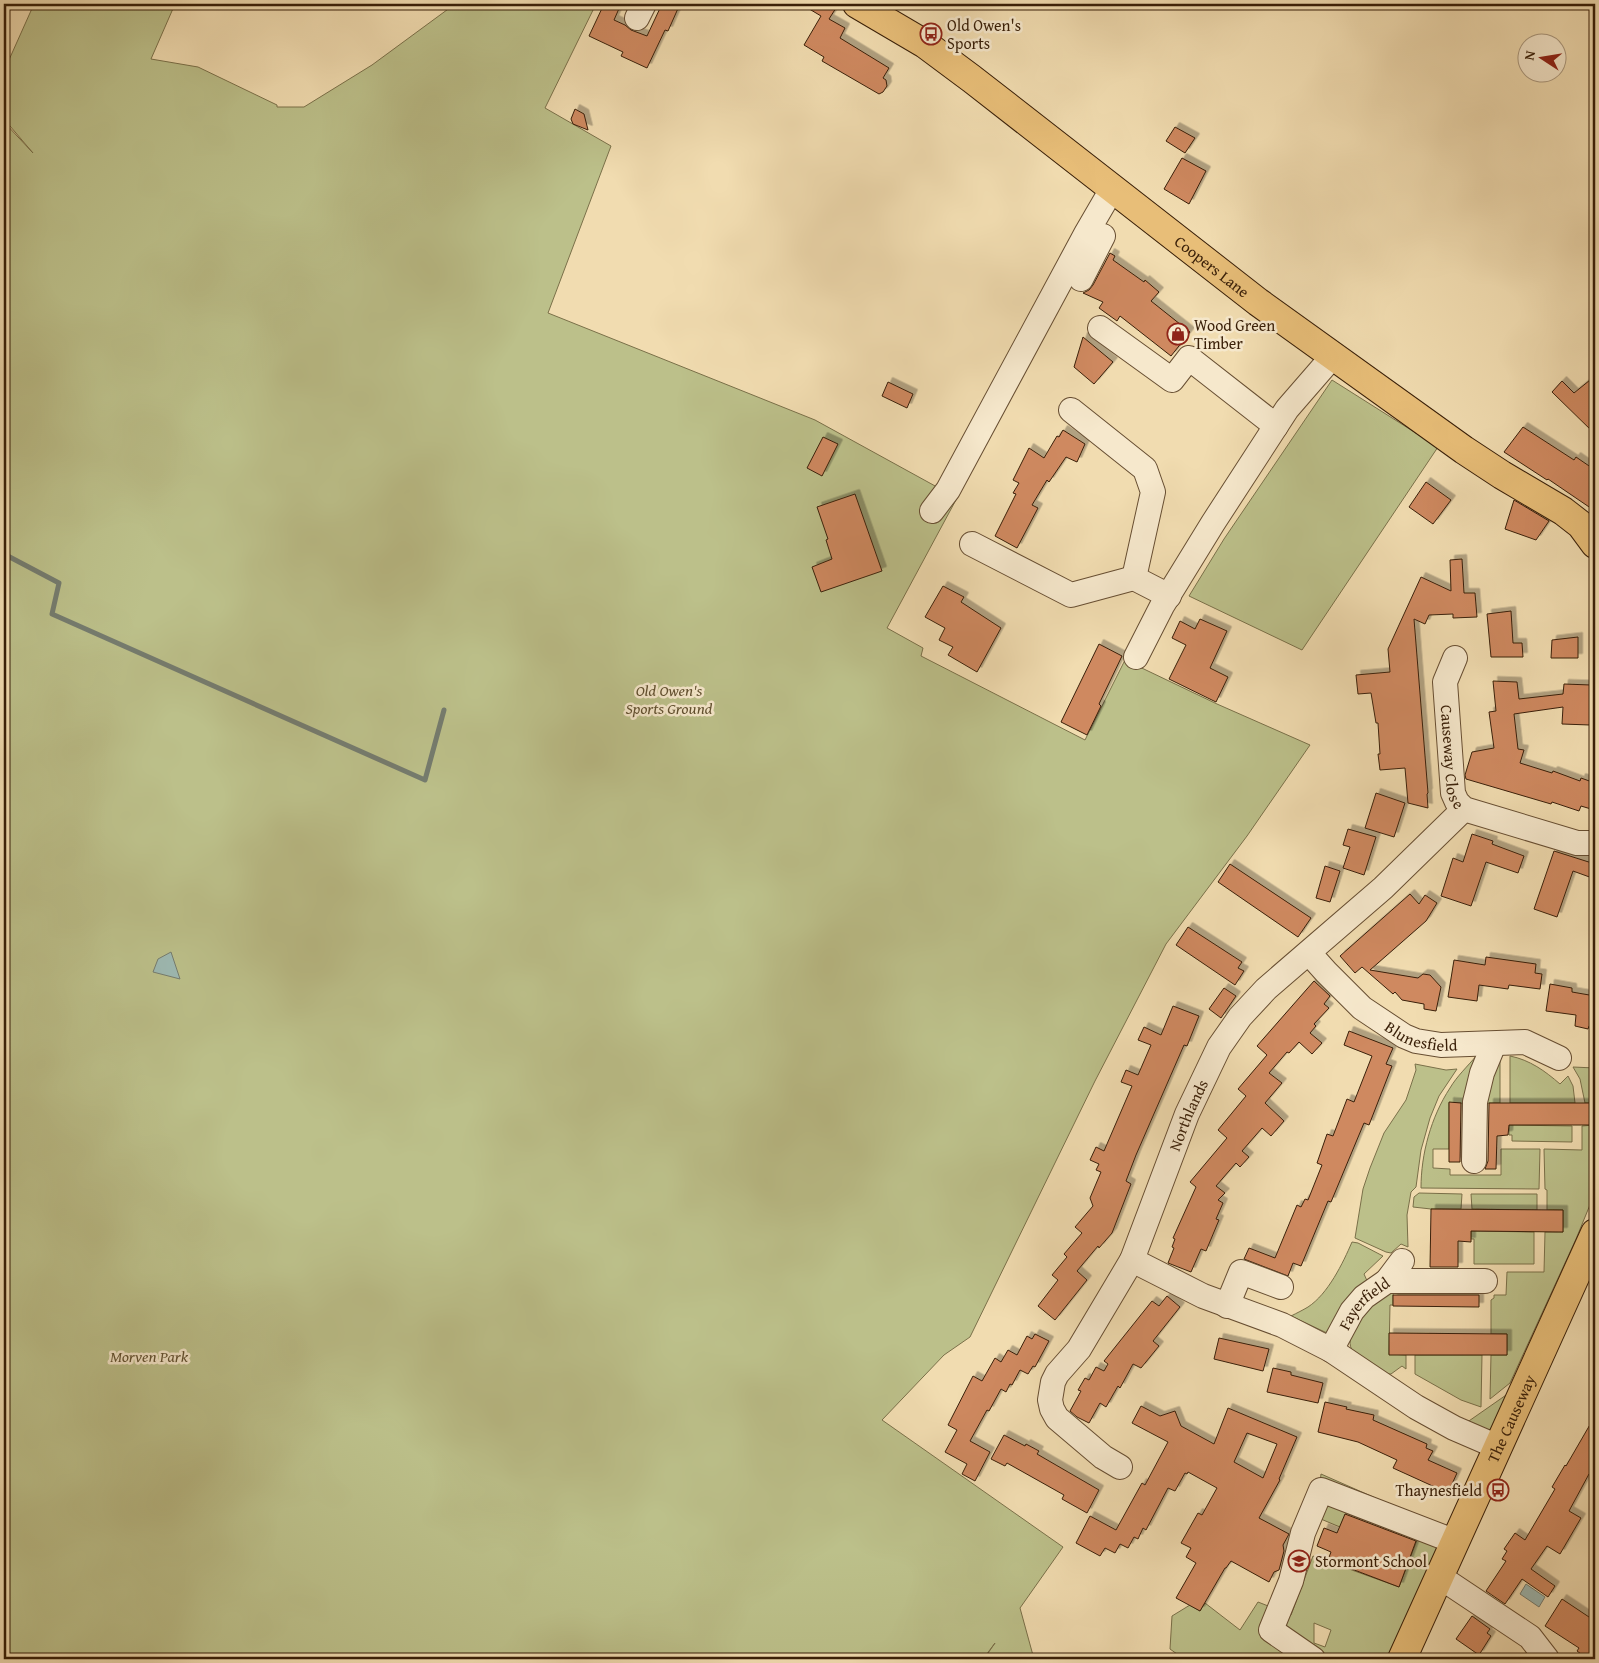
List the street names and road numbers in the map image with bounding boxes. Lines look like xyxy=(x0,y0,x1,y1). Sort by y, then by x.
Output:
street label: Coopers Lane xyxy=(1169,229,1255,303)
street label: Causeway Close xyxy=(1435,704,1470,815)
street label: Blunesfield xyxy=(1380,1015,1458,1057)
street label: Northlands xyxy=(1162,1075,1214,1154)
street label: Fayerfield xyxy=(1332,1271,1395,1334)
street label: The Causeway xyxy=(1481,1371,1541,1466)

